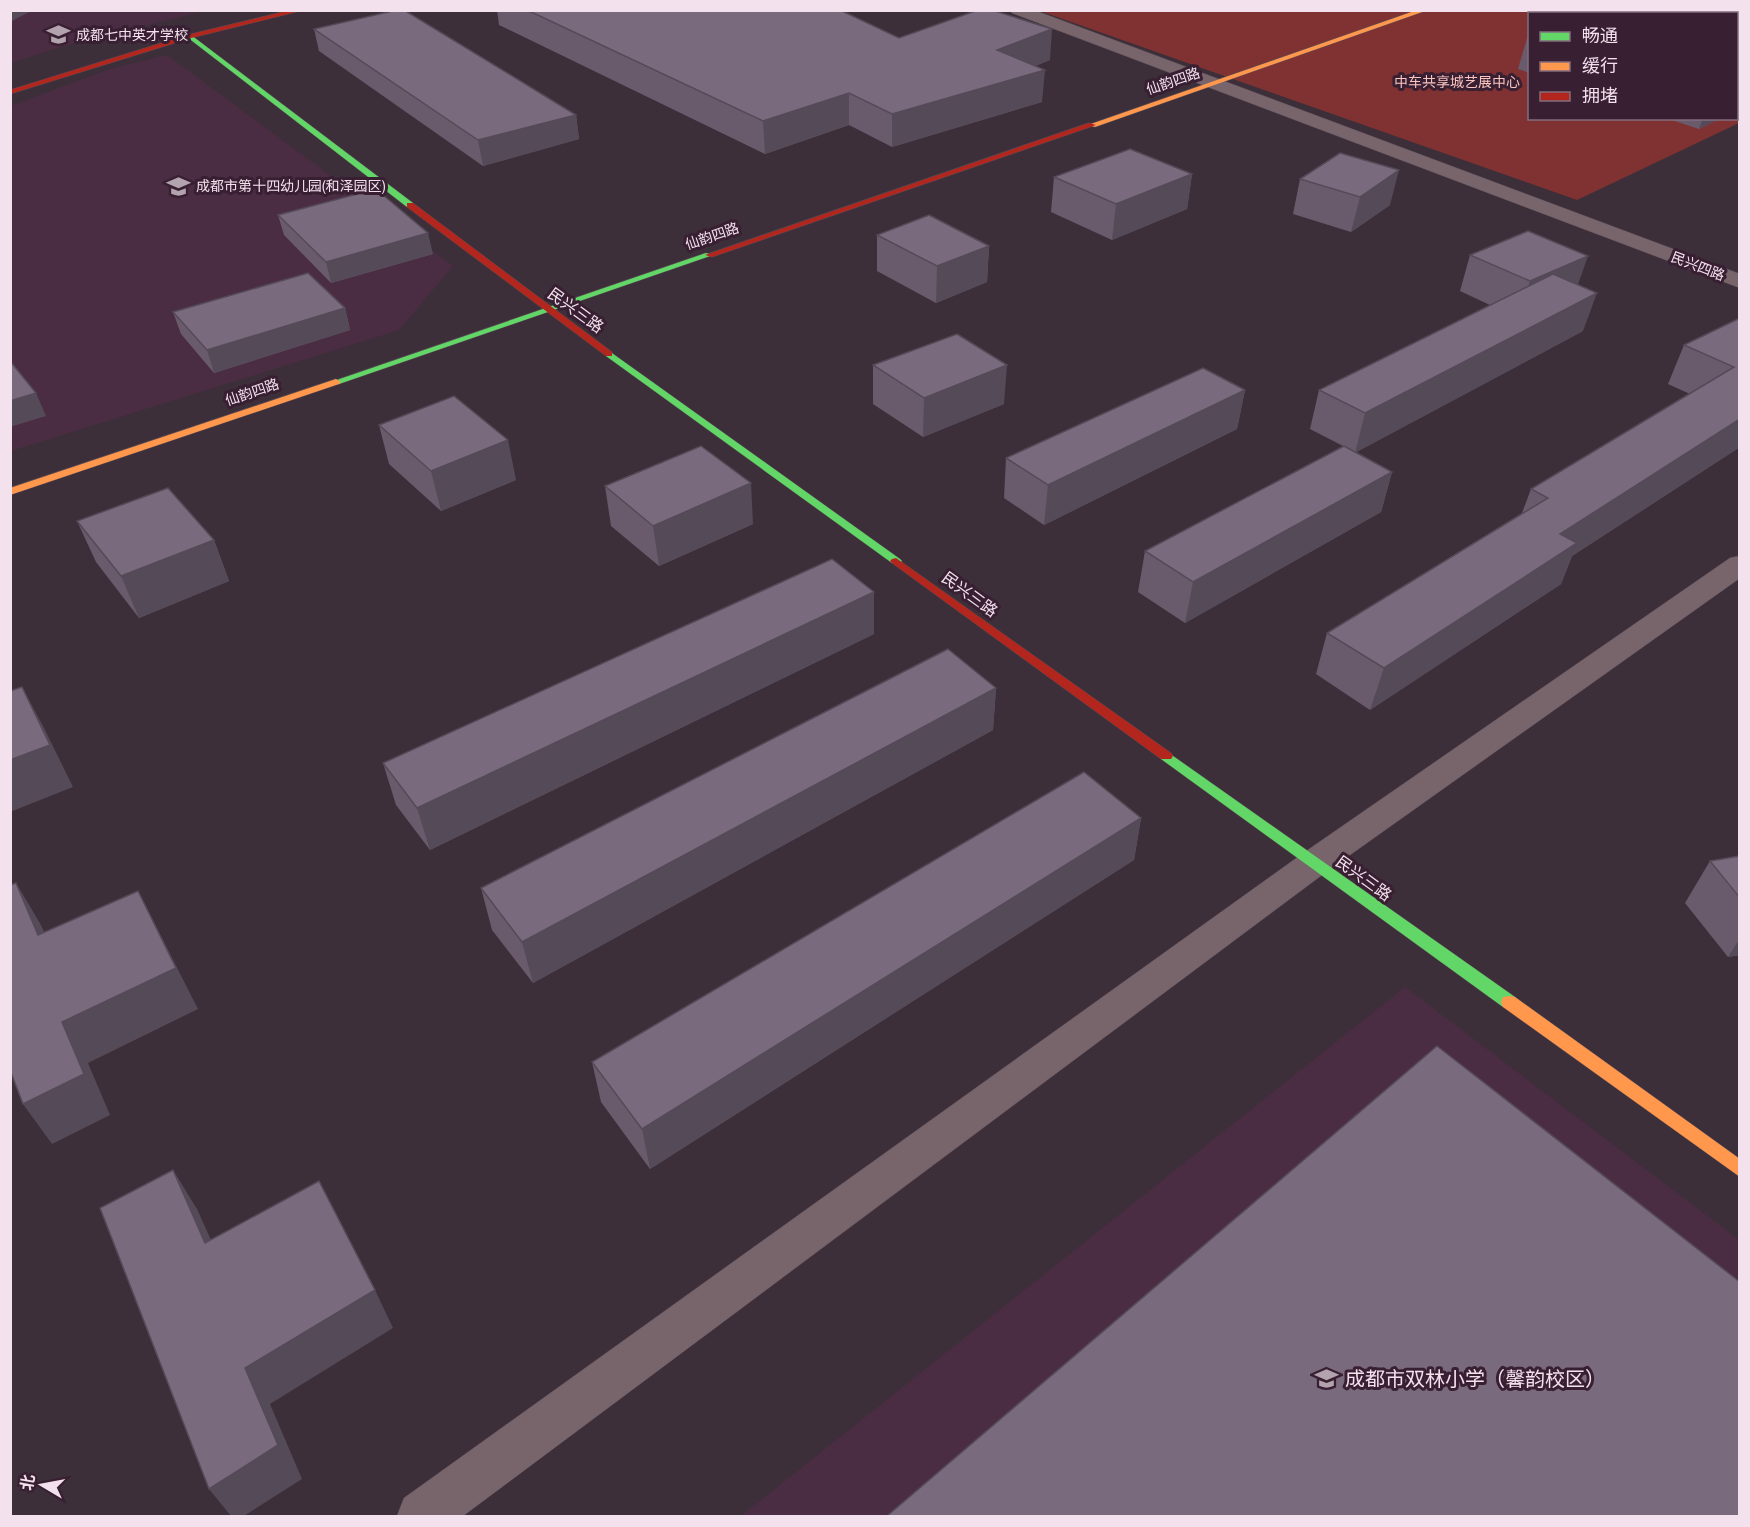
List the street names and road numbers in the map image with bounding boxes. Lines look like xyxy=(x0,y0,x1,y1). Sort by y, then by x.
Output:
street label: 仙韵四路 xyxy=(1144,63,1202,99)
street label: 仙韵四路 xyxy=(683,218,741,254)
street label: 民兴四路 xyxy=(1669,248,1727,284)
street label: 民兴三路 xyxy=(544,282,608,338)
street label: 仙韵四路 xyxy=(223,374,281,410)
street label: 民兴三路 xyxy=(938,566,1002,622)
street label: 民兴三路 xyxy=(1332,850,1396,906)

